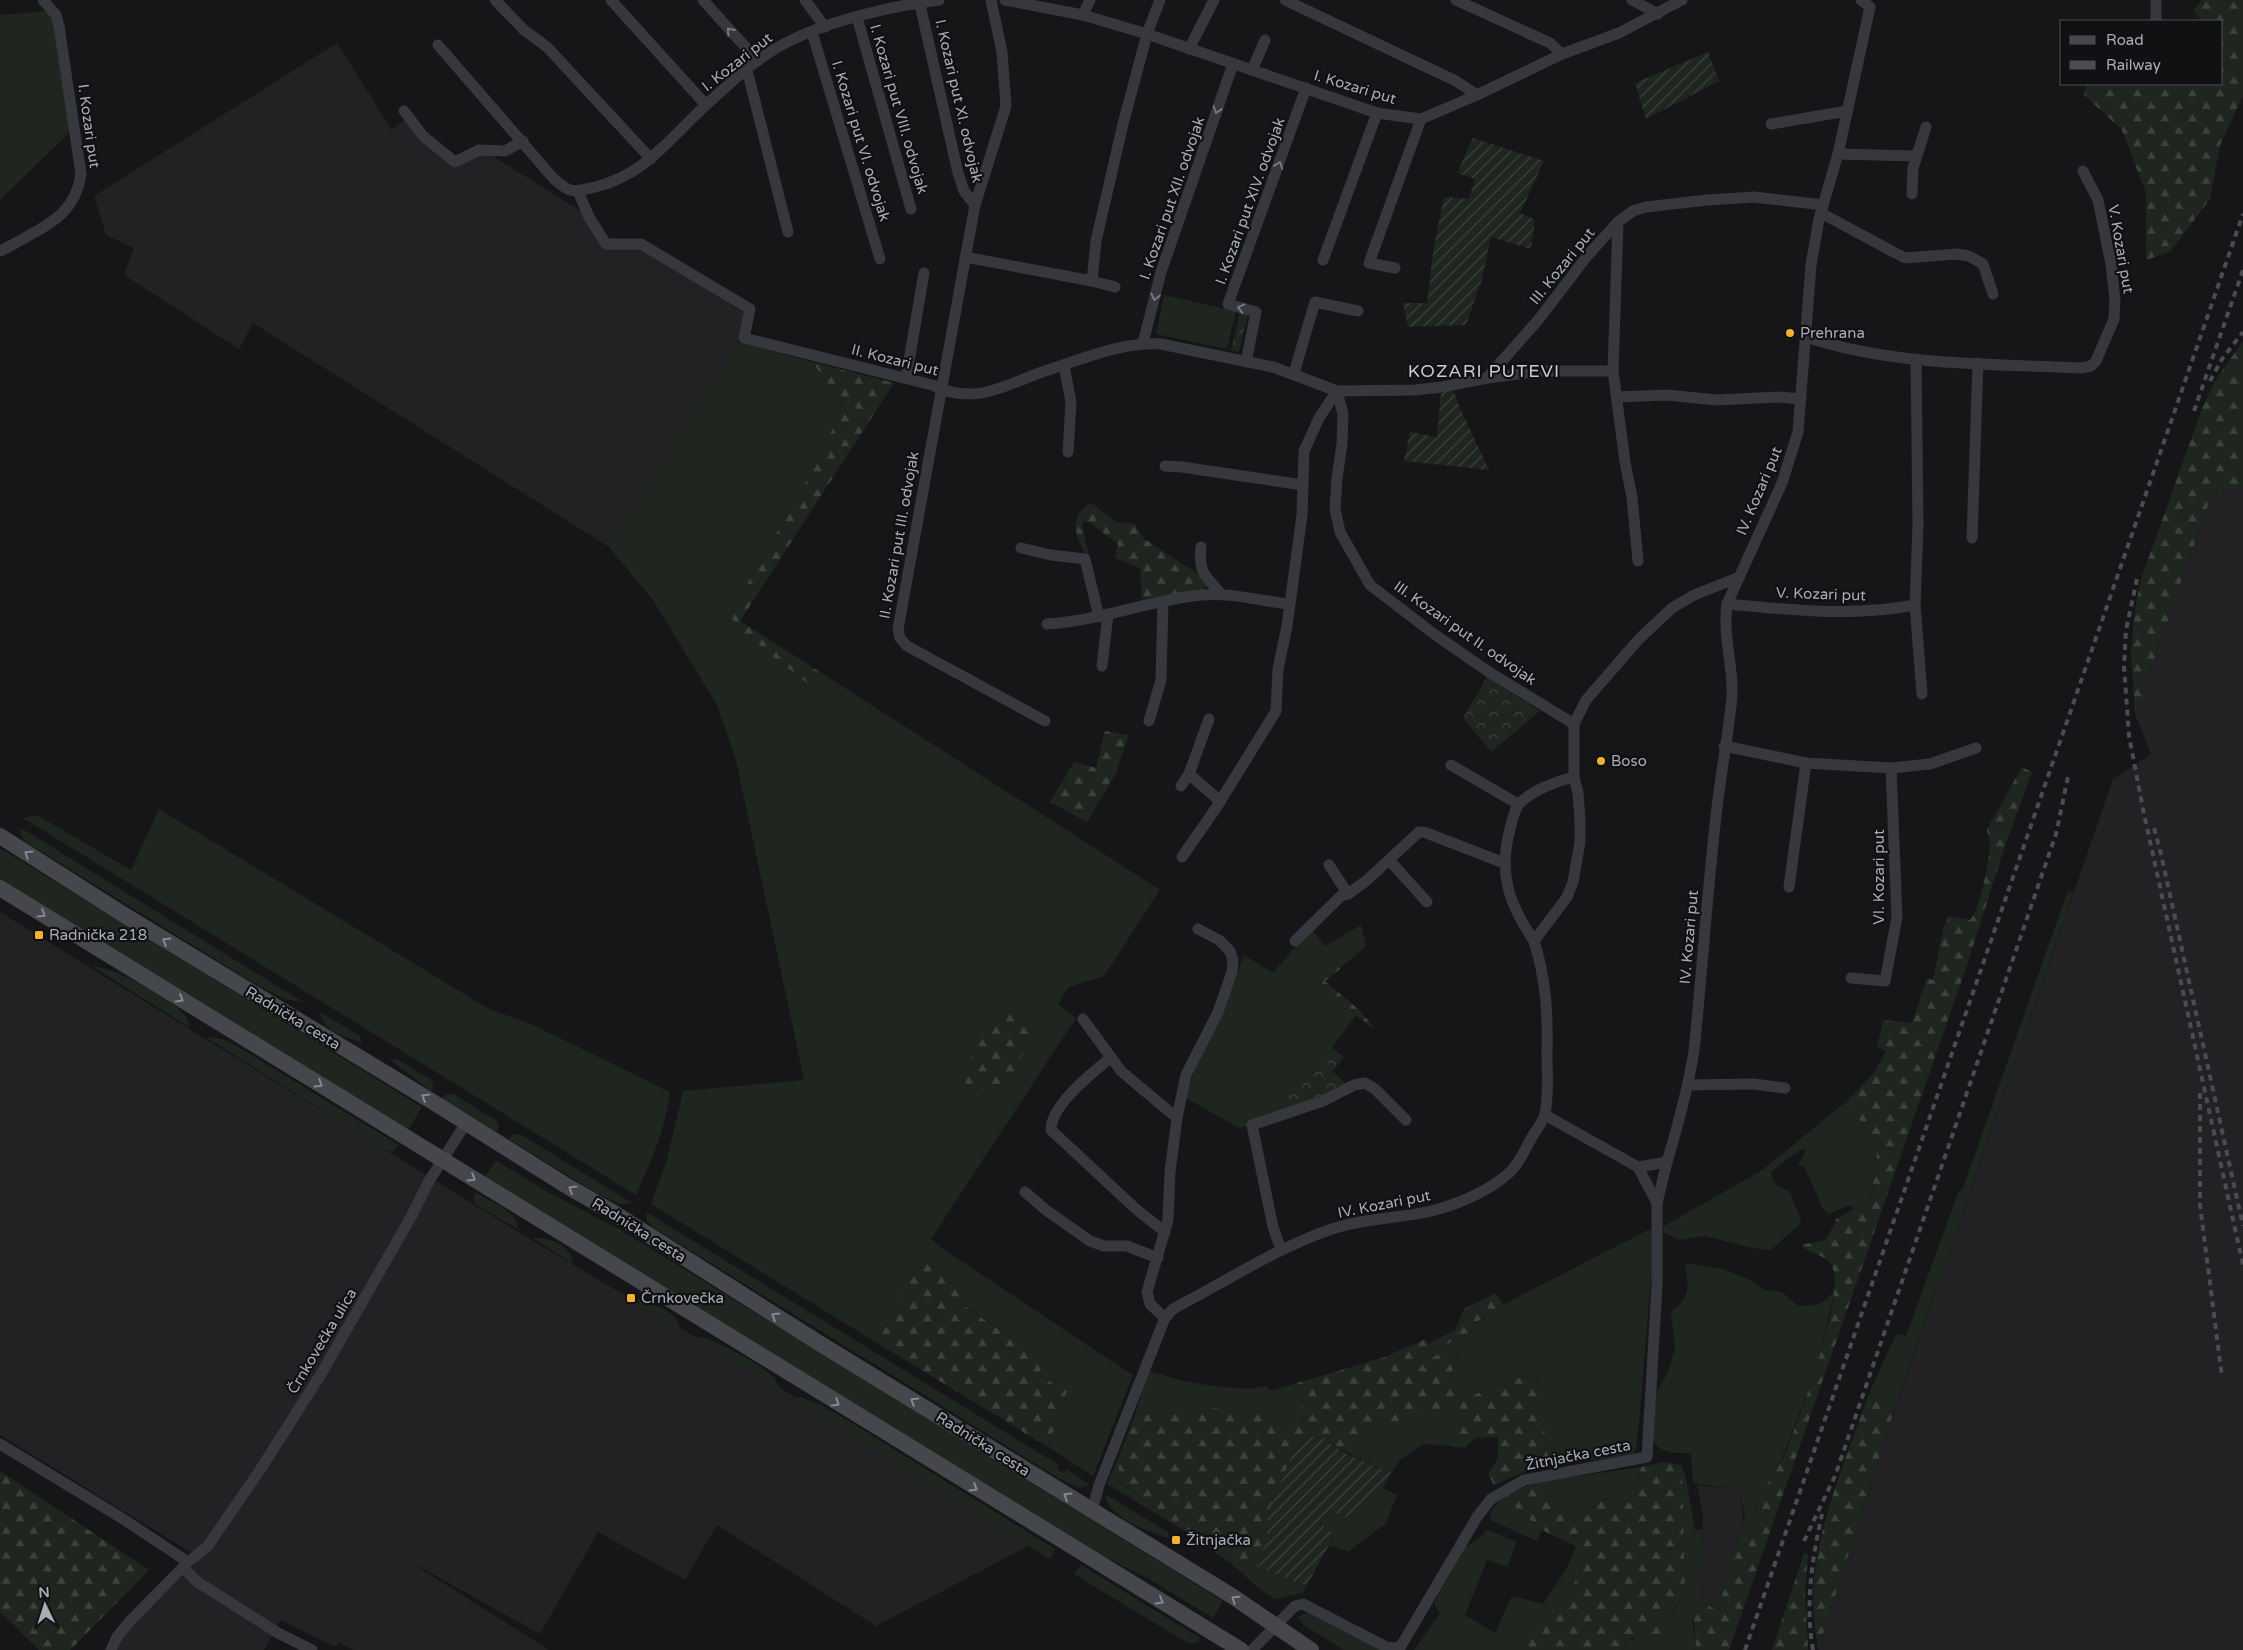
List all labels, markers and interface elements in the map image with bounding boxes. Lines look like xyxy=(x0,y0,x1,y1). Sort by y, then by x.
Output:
street label: I. Kozari put XI. odvojak xyxy=(931,18,987,184)
legend xyxy=(2060,20,2223,85)
street label: I. Kozari put VIII. odvojak xyxy=(866,22,932,196)
one-way arrow xyxy=(727,27,736,36)
street label: I. Kozari put xyxy=(698,29,776,95)
text: Road xyxy=(2106,31,2144,49)
text: Railway xyxy=(2106,56,2161,74)
street label: I. Kozari put VI. odvojak xyxy=(828,58,894,224)
street label: I. Kozari put xyxy=(1312,66,1398,108)
street label: I. Kozari put xyxy=(74,83,104,170)
one-way arrow xyxy=(1213,105,1223,114)
street label: I. Kozari put XII. odvojak xyxy=(1136,114,1208,282)
street label: I. Kozari put XIV. odvojak xyxy=(1211,115,1289,287)
one-way arrow xyxy=(1273,161,1283,170)
street label: V. Kozari put xyxy=(2104,203,2138,295)
street label: III. Kozari put xyxy=(1526,224,1599,308)
one-way arrow xyxy=(1150,293,1161,302)
one-way arrow xyxy=(1237,303,1246,314)
place label: Prehrana xyxy=(1800,324,1865,342)
marker: Prehrana xyxy=(1784,327,1796,339)
street label: II. Kozari put xyxy=(850,340,941,380)
district label: KOZARI PUTEVI xyxy=(1408,360,1560,382)
street label: IV. Kozari put xyxy=(1732,444,1786,538)
street label: II. Kozari put III. odvojak xyxy=(875,450,923,620)
street label: III. Kozari put II. odvojak xyxy=(1390,577,1540,689)
street label: V. Kozari put xyxy=(1776,583,1867,605)
place label: Boso xyxy=(1611,752,1647,770)
marker: Boso xyxy=(1595,755,1607,767)
street label: VI. Kozari put xyxy=(1870,829,1888,925)
one-way arrow xyxy=(25,851,34,861)
street label: IV. Kozari put xyxy=(1676,889,1702,985)
one-way arrow xyxy=(36,907,45,917)
place label: Radnička 218 xyxy=(49,926,147,944)
marker: Radnička 218 xyxy=(33,929,45,941)
one-way arrow xyxy=(162,937,171,947)
street label: Radnička cesta xyxy=(242,983,344,1053)
one-way arrow xyxy=(175,992,184,1002)
one-way arrow xyxy=(313,1077,322,1087)
one-way arrow xyxy=(421,1094,430,1104)
one-way arrow xyxy=(467,1171,476,1181)
one-way arrow xyxy=(568,1186,577,1196)
street label: IV. Kozari put xyxy=(1336,1186,1432,1222)
street label: Radnička cesta xyxy=(589,1194,689,1266)
street label: Črnkovečka ulica xyxy=(283,1285,361,1397)
place label: Črnkovečka xyxy=(641,1289,724,1307)
marker: Črnkovečka xyxy=(625,1292,637,1304)
one-way arrow xyxy=(772,1312,781,1322)
one-way arrow xyxy=(830,1396,839,1406)
one-way arrow xyxy=(910,1398,919,1408)
street label: Radnička cesta xyxy=(933,1408,1033,1480)
street label: Žitnjačka cesta xyxy=(1524,1436,1632,1474)
one-way arrow xyxy=(969,1481,978,1491)
one-way arrow xyxy=(1063,1492,1072,1502)
place label: Žitnjačka xyxy=(1186,1531,1251,1549)
marker: Žitnjačka xyxy=(1170,1534,1182,1546)
north arrow xyxy=(20,1580,70,1630)
text: N xyxy=(38,1584,50,1601)
one-way arrow xyxy=(1154,1594,1163,1604)
one-way arrow xyxy=(1232,1595,1241,1605)

